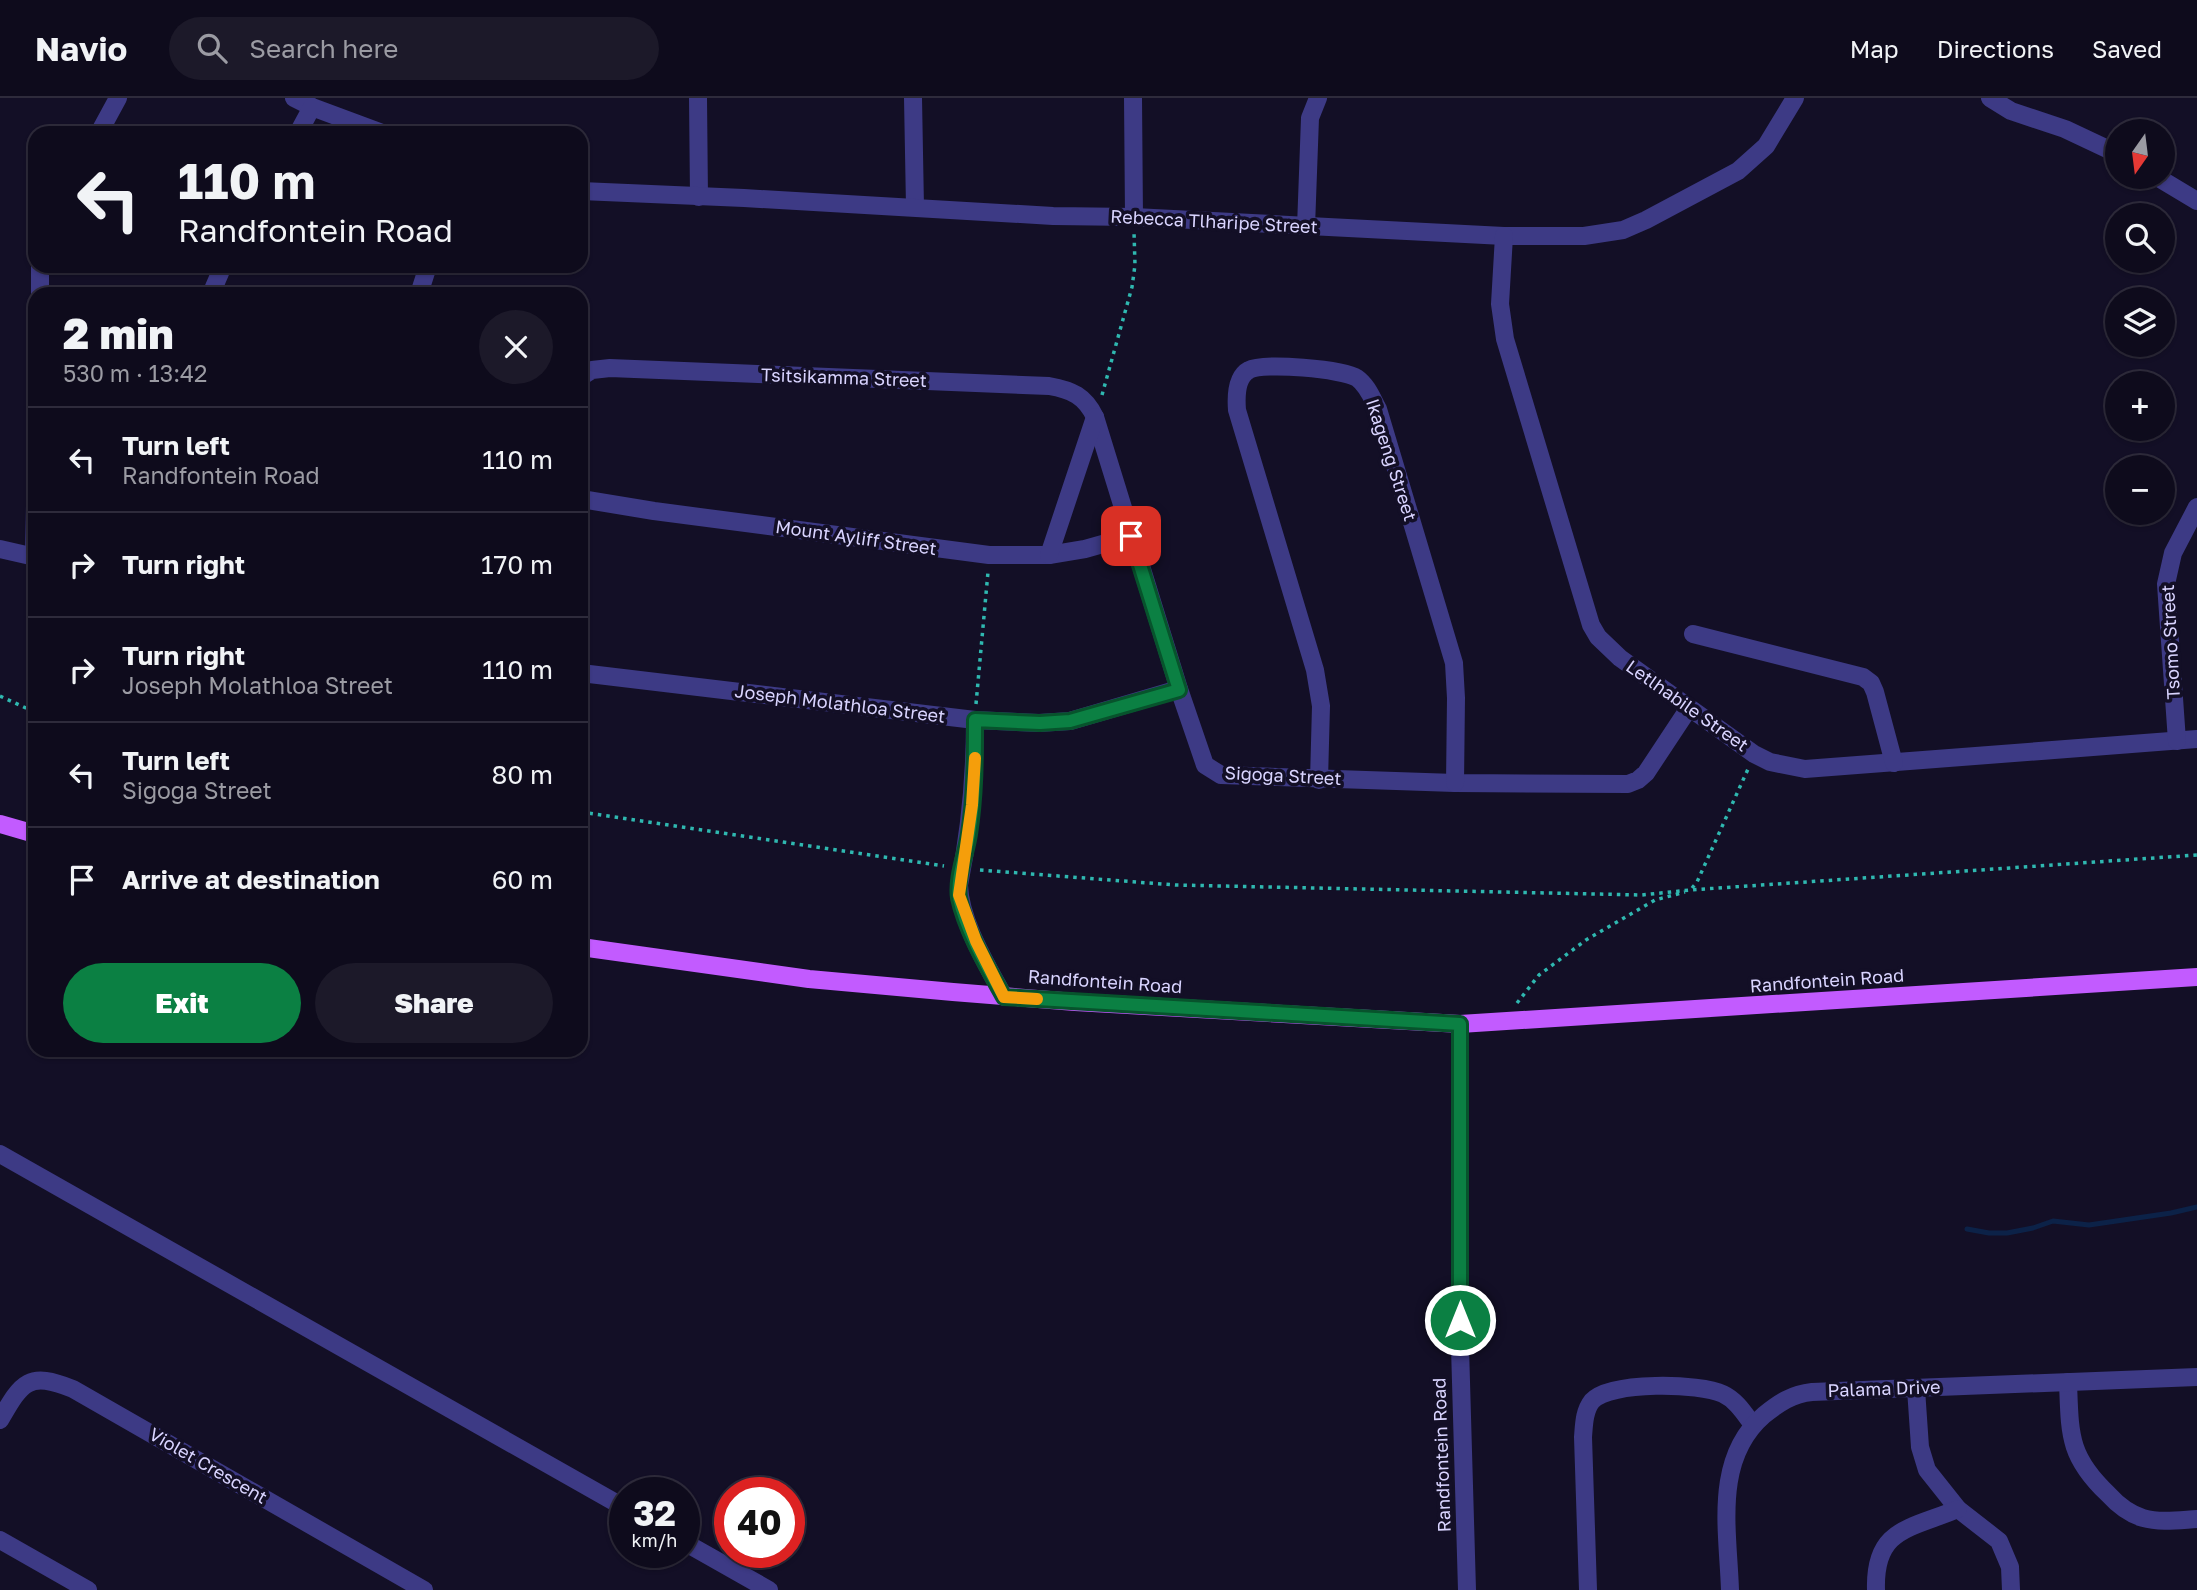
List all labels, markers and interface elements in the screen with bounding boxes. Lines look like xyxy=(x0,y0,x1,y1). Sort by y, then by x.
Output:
search box xyxy=(169,17,659,80)
text: Navio xyxy=(35,29,127,68)
icon: search xyxy=(193,29,231,67)
text: Search here xyxy=(249,33,398,64)
text: Map xyxy=(1850,34,1899,63)
text: Directions xyxy=(1937,34,2054,63)
text: Saved xyxy=(2092,34,2162,63)
north arrow xyxy=(2105,119,2175,189)
map controls xyxy=(2105,119,2175,525)
text: 110 m xyxy=(178,151,315,210)
icon: left xyxy=(63,154,154,245)
button: search xyxy=(2105,203,2175,273)
street label: Rebecca Tlharipe Street xyxy=(1110,205,1318,237)
text: Randfontein Road xyxy=(178,211,453,249)
button: layers xyxy=(2105,287,2175,357)
text: 2 min xyxy=(63,308,174,358)
button: close xyxy=(479,310,553,384)
text: 530 m · 13:42 xyxy=(63,359,207,387)
street label: Tsitsikamma Street xyxy=(761,363,927,391)
button: + xyxy=(2105,371,2175,441)
street label: Ikageng Street xyxy=(1362,396,1422,524)
text: Turn left xyxy=(122,430,230,461)
icon: left xyxy=(63,441,101,479)
text: 110 m xyxy=(482,444,553,475)
button: − xyxy=(2105,455,2175,525)
text: Randfontein Road xyxy=(122,461,320,489)
pin xyxy=(1101,506,1161,566)
street label: Mount Ayliff Street xyxy=(774,515,938,559)
icon: arrive xyxy=(1112,517,1150,555)
icon: right xyxy=(63,546,101,584)
text: Turn right xyxy=(122,549,245,580)
text: 170 m xyxy=(481,549,553,580)
street label: Tsomo Street xyxy=(2156,584,2184,700)
text: Turn right xyxy=(122,640,245,671)
icon: right xyxy=(63,651,101,689)
text: 110 m xyxy=(482,654,553,685)
street label: Letlhabile Street xyxy=(1622,655,1753,756)
text: Joseph Molathloa Street xyxy=(122,671,393,699)
street label: Joseph Molathloa Street xyxy=(734,679,947,727)
text: Turn left xyxy=(122,745,230,776)
icon: left xyxy=(63,756,101,794)
text: 80 m xyxy=(492,759,553,790)
street label: Sigoga Street xyxy=(1224,761,1342,789)
text: Sigoga Street xyxy=(122,776,272,804)
icon: arrive xyxy=(63,861,101,899)
text: Arrive at destination xyxy=(122,864,380,895)
text: 60 m xyxy=(492,864,553,895)
button: Exit xyxy=(63,963,301,1043)
button: Share xyxy=(315,963,553,1043)
street label: Randfontein Road xyxy=(1749,964,1905,996)
street label: Randfontein Road xyxy=(1027,965,1183,997)
position arrow xyxy=(1423,1283,1497,1357)
street label: Palama Drive xyxy=(1827,1375,1941,1401)
street label: Randfontein Road xyxy=(1427,1377,1455,1533)
street label: Violet Crescent xyxy=(145,1422,272,1508)
speed limit sign: 40 xyxy=(714,1477,805,1568)
text: 32 xyxy=(633,1492,676,1534)
text: km/h xyxy=(632,1529,677,1551)

